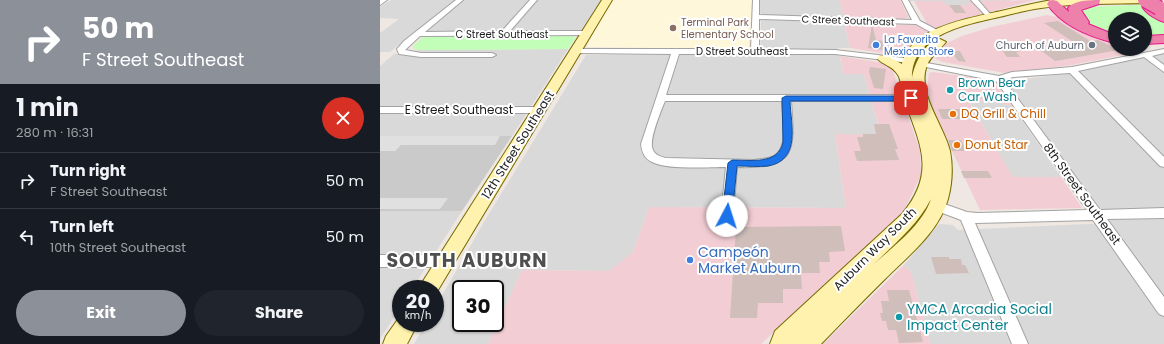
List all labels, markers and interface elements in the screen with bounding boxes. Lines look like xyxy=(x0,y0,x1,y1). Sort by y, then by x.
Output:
text: 50 m xyxy=(82,9,154,48)
street label: C Street Southeast xyxy=(801,11,895,30)
map controls xyxy=(1108,12,1152,56)
button: layers xyxy=(1108,12,1152,56)
place label: Terminal Park Elementary School xyxy=(681,15,774,42)
icon: right xyxy=(16,16,68,68)
marker: Terminal Park Elementary School xyxy=(668,23,678,33)
street label: C Street Southeast xyxy=(456,27,549,42)
place label: La Favorita Mexican Store xyxy=(884,32,954,59)
place label: Church of Auburn xyxy=(996,38,1084,53)
marker: La Favorita Mexican Store xyxy=(871,40,881,50)
marker: Church of Auburn xyxy=(1087,40,1097,50)
street label: D Street Southeast xyxy=(696,44,788,59)
text: F Street Southeast xyxy=(82,47,244,72)
place label: Brown Bear Car Wash xyxy=(958,74,1026,105)
pin xyxy=(894,81,928,115)
marker: Brown Bear Car Wash xyxy=(945,85,955,95)
street label: 12th Street Southeast xyxy=(477,87,558,202)
icon: arrive xyxy=(900,87,922,109)
text: 1 min xyxy=(16,91,79,124)
button: close xyxy=(322,97,364,139)
street label: E Street Southeast xyxy=(405,101,513,118)
place label: DQ Grill & Chill xyxy=(961,105,1046,122)
marker: DQ Grill & Chill xyxy=(948,109,958,119)
text: 280 m · 16:31 xyxy=(16,123,93,142)
place label: Donut Star xyxy=(965,136,1029,153)
street label: 8th Street Southeast xyxy=(1040,139,1125,248)
marker: Donut Star xyxy=(952,140,962,150)
text: Turn right xyxy=(50,160,126,181)
icon: right xyxy=(16,170,38,192)
text: 50 m xyxy=(326,170,364,191)
text: F Street Southeast xyxy=(50,182,167,201)
position arrow xyxy=(706,195,748,237)
street label: Auburn Way South xyxy=(829,203,920,294)
text: Turn left xyxy=(50,216,114,237)
icon: left xyxy=(16,226,38,248)
text: 50 m xyxy=(326,226,364,247)
text: 10th Street Southeast xyxy=(50,238,186,257)
place label: Campeón Market Auburn xyxy=(698,242,800,278)
district label: SOUTH AUBURN xyxy=(386,247,548,274)
marker: Campeón Market Auburn xyxy=(685,255,695,265)
speed limit sign: 30 xyxy=(452,280,504,332)
text: 20 xyxy=(406,287,430,315)
button: Exit xyxy=(16,290,186,336)
button: Share xyxy=(194,290,364,336)
place label: YMCA Arcadia Social Impact Center xyxy=(907,299,1052,335)
text: km/h xyxy=(405,308,431,323)
marker: YMCA Arcadia Social Impact Center xyxy=(894,312,904,322)

